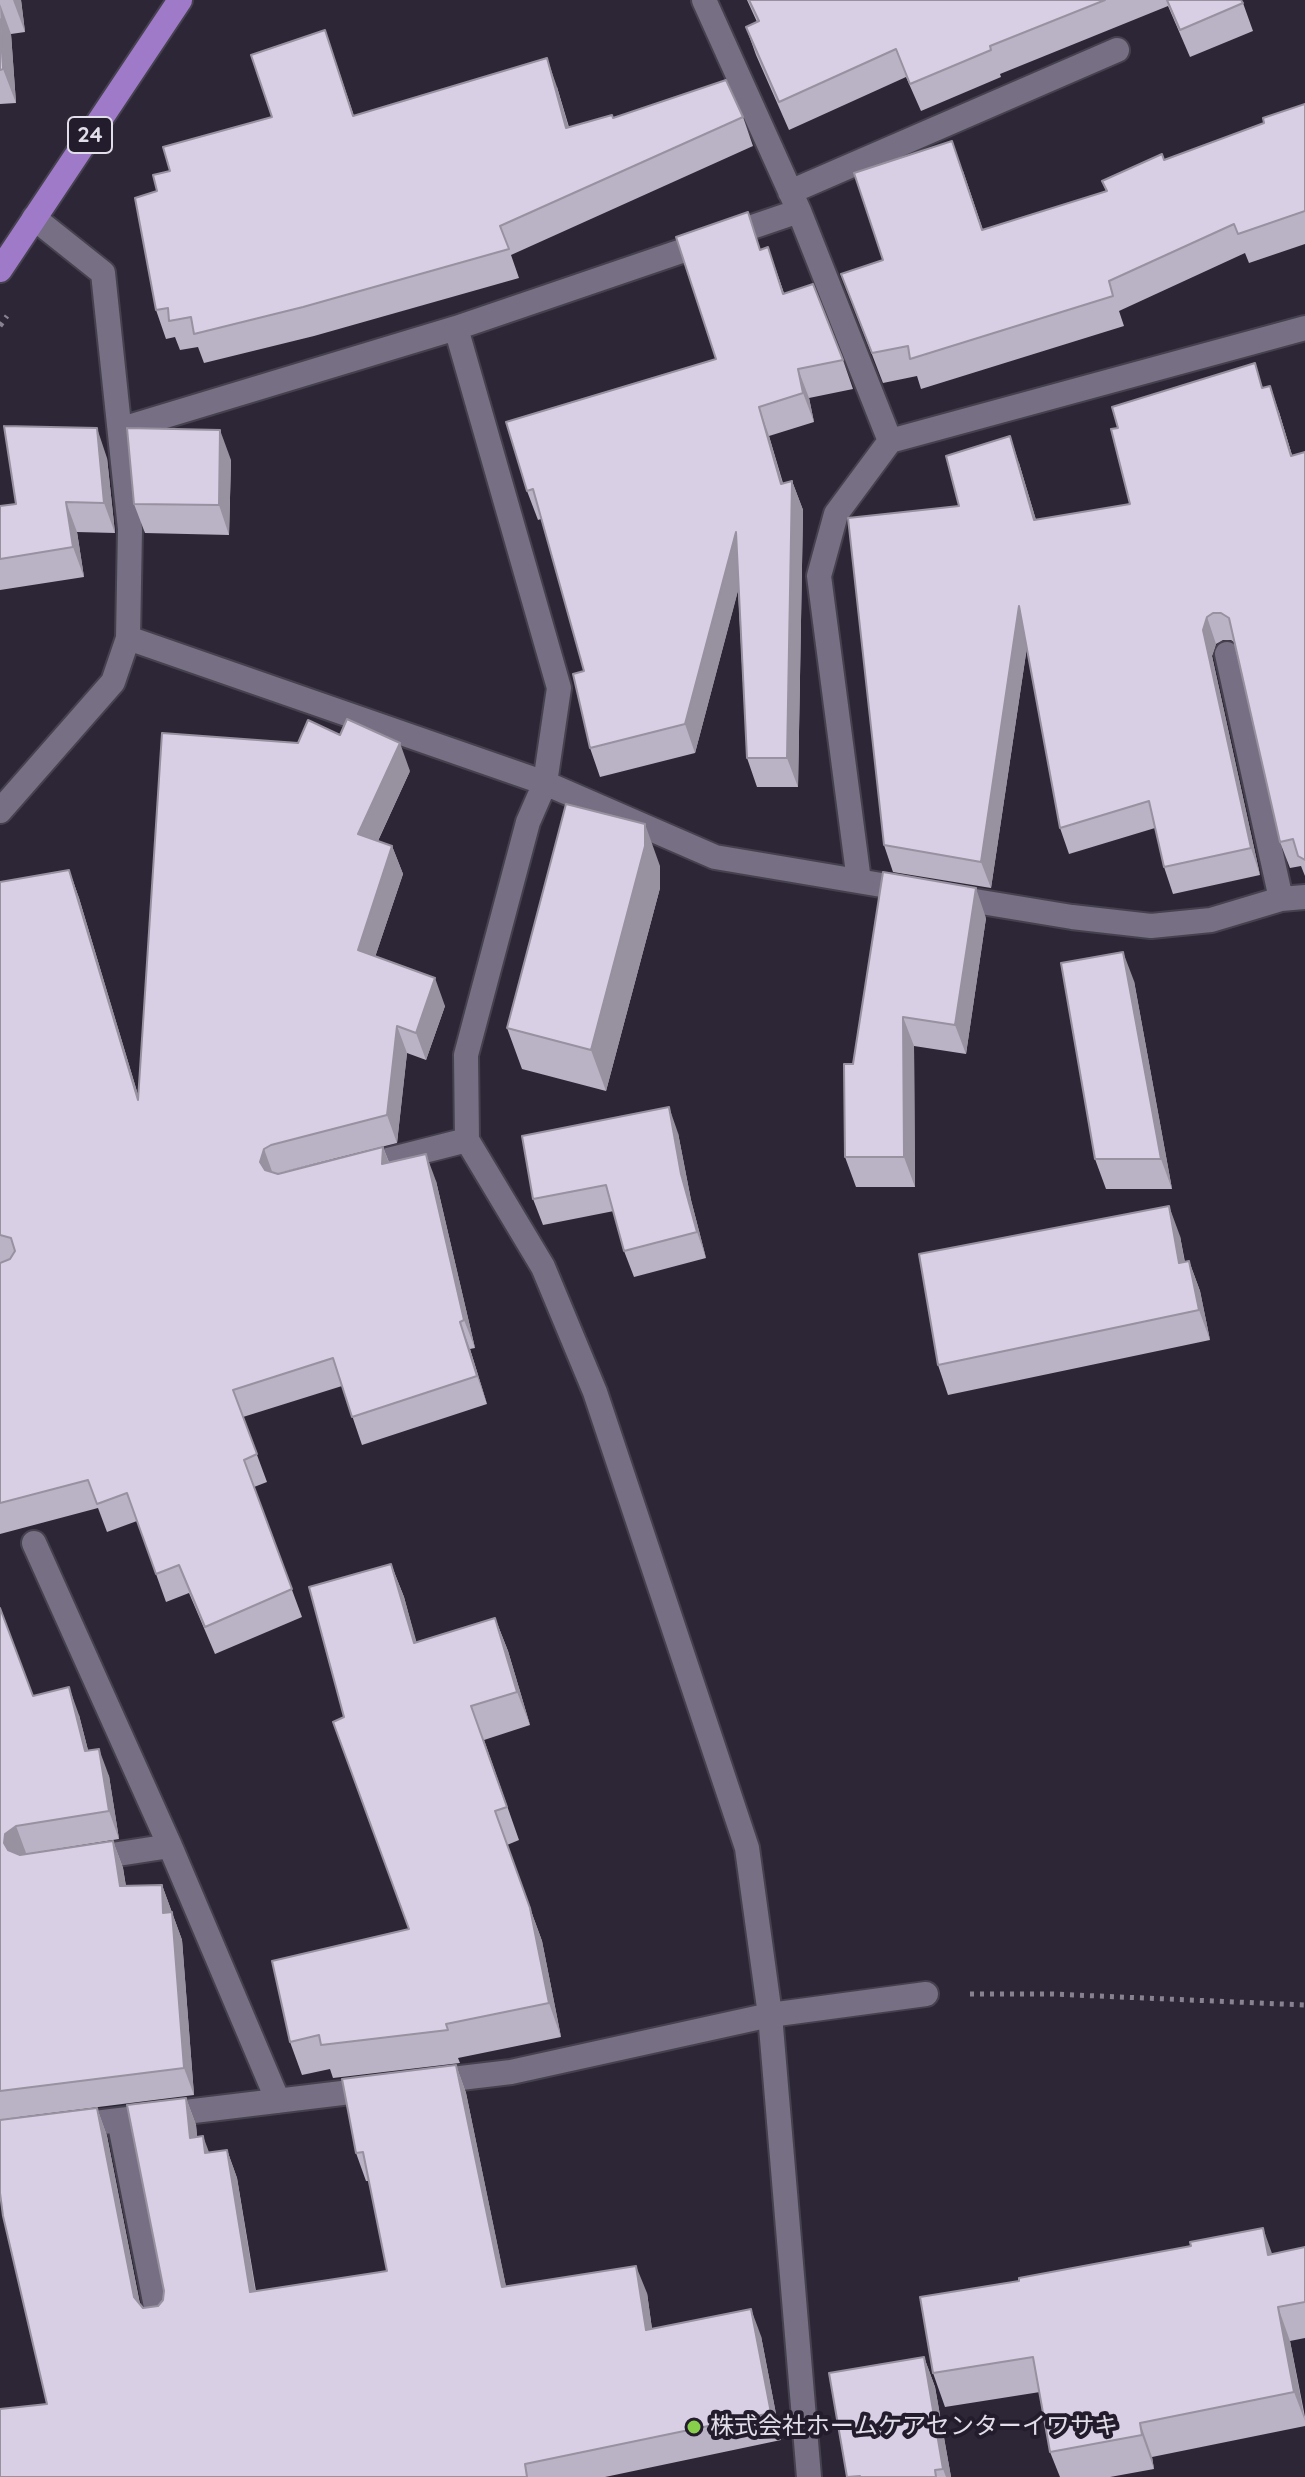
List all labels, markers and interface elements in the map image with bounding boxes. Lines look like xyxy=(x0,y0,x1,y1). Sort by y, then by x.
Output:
road number: 24 xyxy=(68,117,112,153)
place label: 株式会社ホームケアセンターイワサキ xyxy=(710,2413,1118,2441)
marker: 株式会社ホームケアセンターイワサキ xyxy=(685,2418,703,2436)

